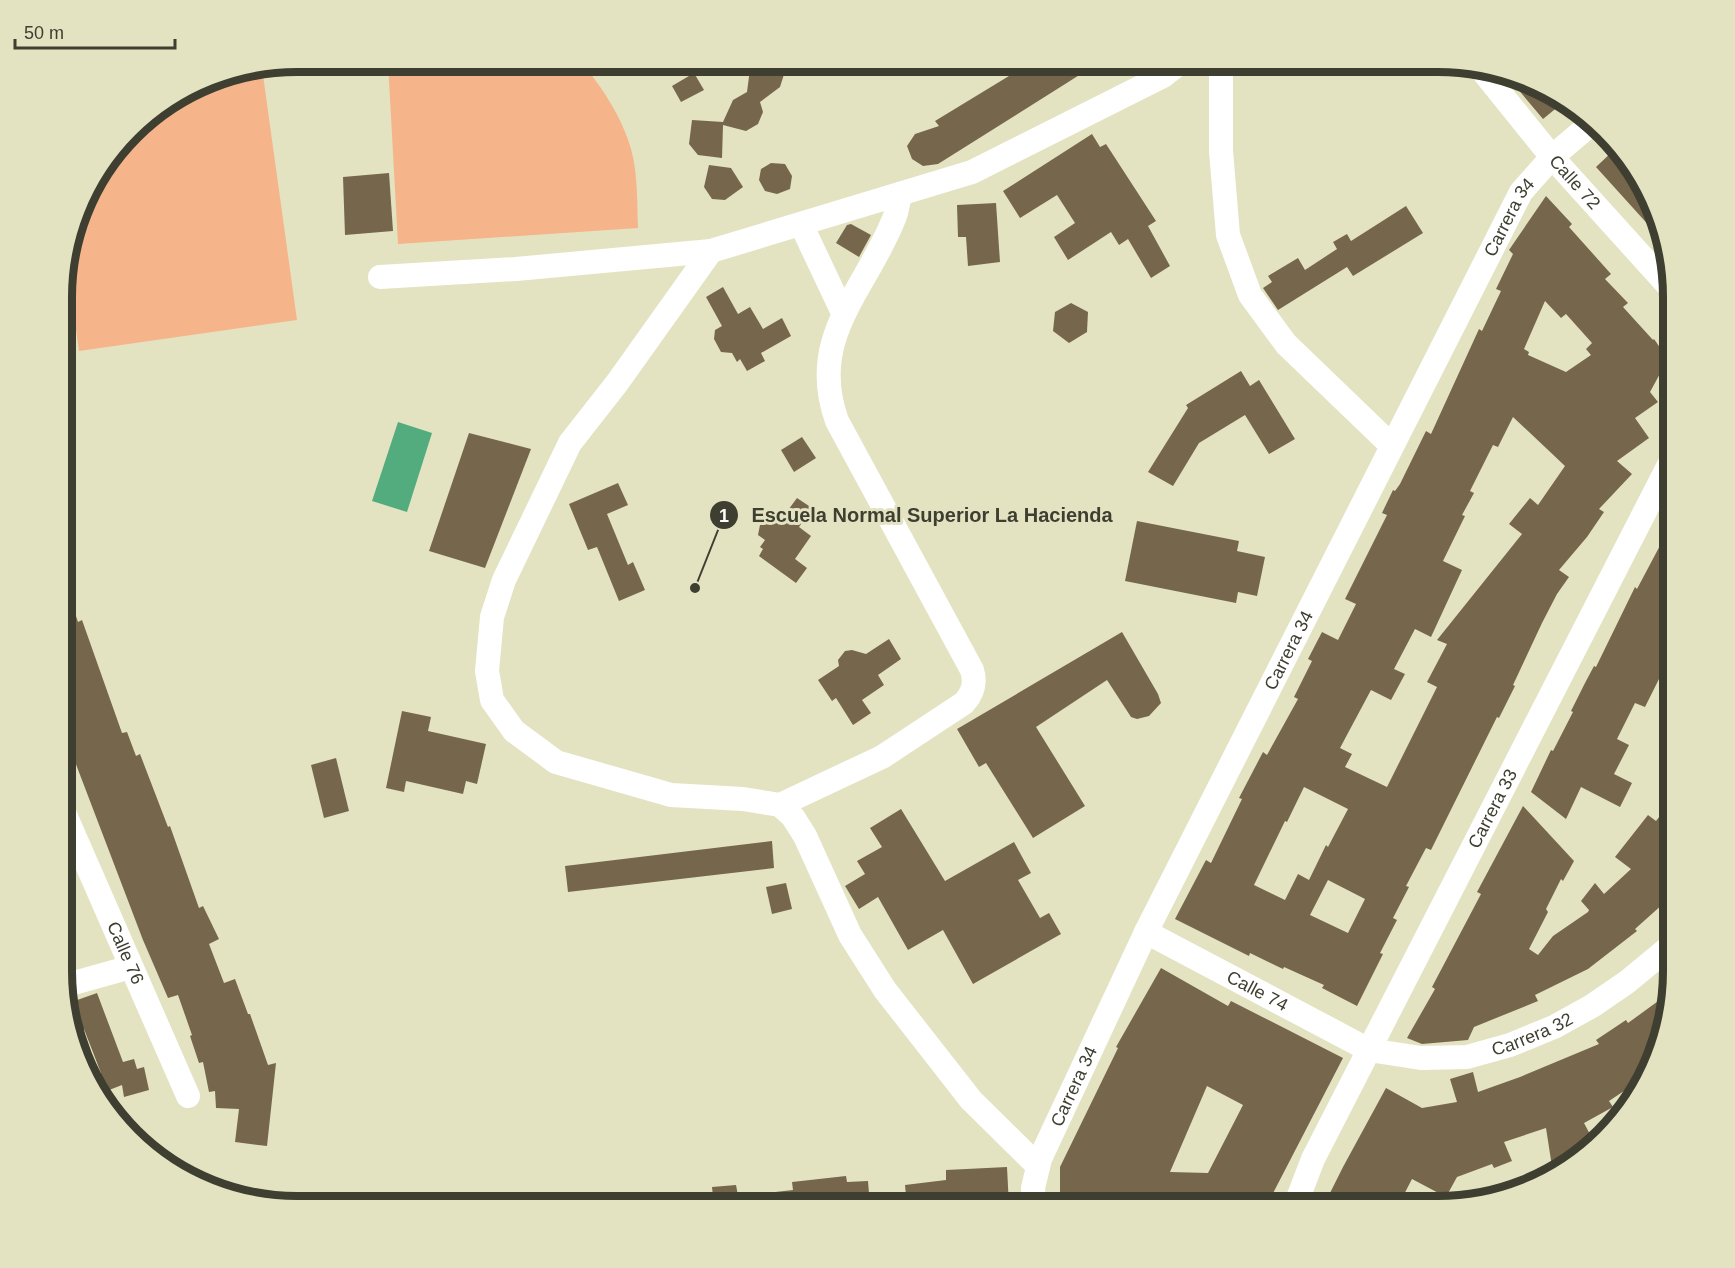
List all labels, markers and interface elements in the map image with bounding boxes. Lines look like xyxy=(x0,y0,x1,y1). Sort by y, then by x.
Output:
scale bar xyxy=(15,12,176,50)
text: 50 m xyxy=(24,23,64,43)
street label: Calle 72 xyxy=(1545,151,1604,213)
street label: Carrera 34 xyxy=(1480,174,1538,260)
callout: Escuela Normal Superior La Hacienda xyxy=(709,496,1124,534)
text: Escuela Normal Superior La Hacienda xyxy=(751,504,1113,526)
text: 1 xyxy=(719,506,729,526)
street label: Carrera 34 xyxy=(1260,608,1317,693)
street label: Carrera 33 xyxy=(1464,766,1521,852)
street label: Calle 76 xyxy=(103,919,148,987)
street label: Calle 74 xyxy=(1223,967,1291,1015)
street label: Carrera 32 xyxy=(1489,1009,1576,1060)
street label: Carrera 34 xyxy=(1047,1043,1101,1130)

